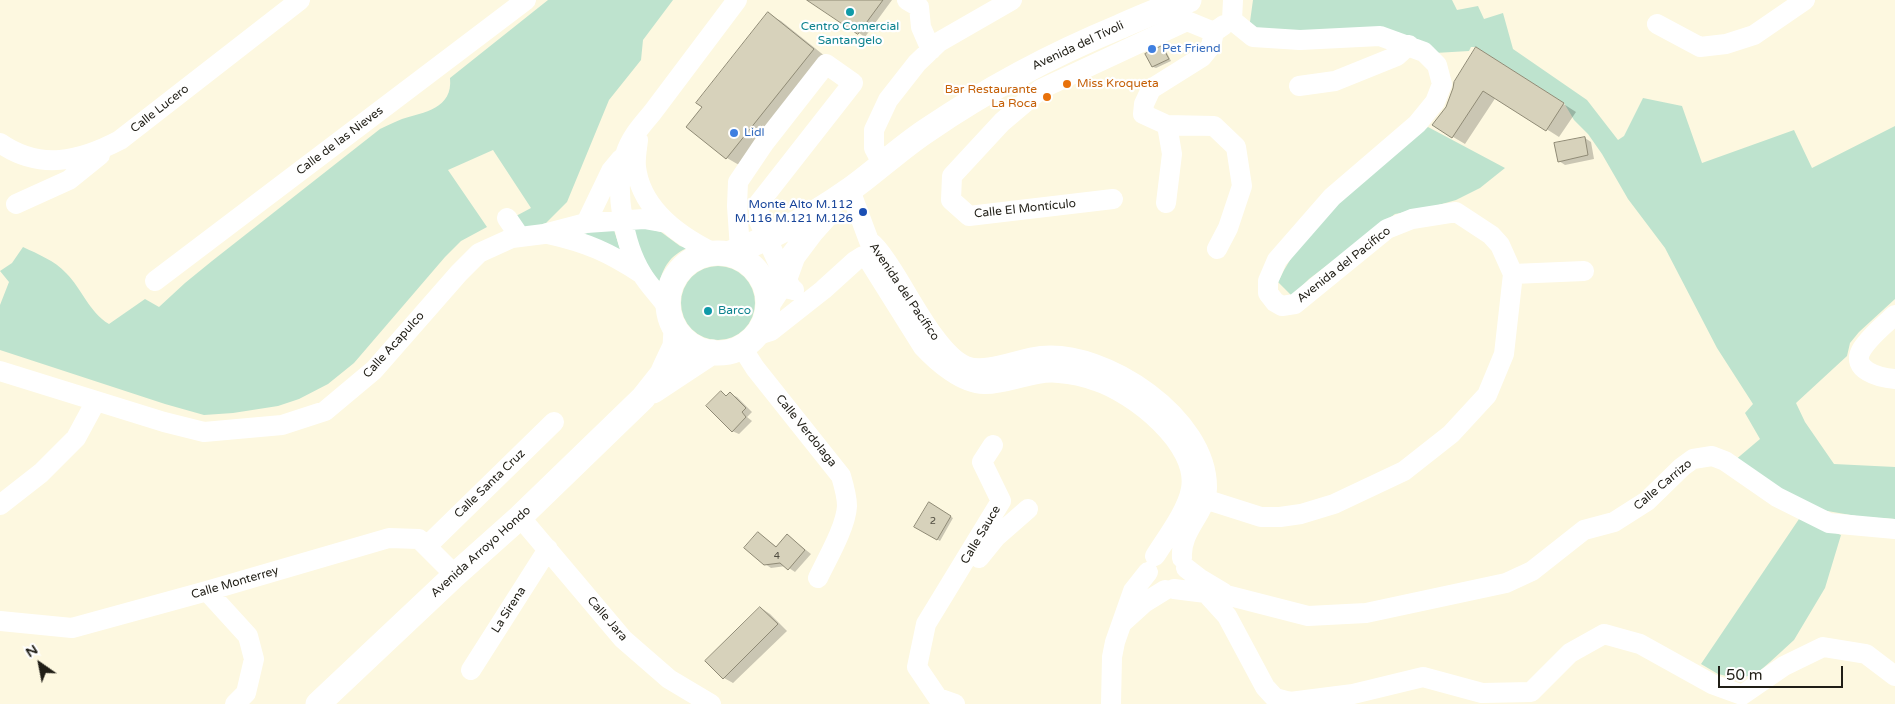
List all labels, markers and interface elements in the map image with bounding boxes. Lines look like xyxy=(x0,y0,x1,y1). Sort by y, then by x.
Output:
marker: Centro Comercial Santangelo xyxy=(844,6,856,18)
street label: Avenida del Tívoli xyxy=(1030,18,1126,74)
place label: Centro Comercial Santangelo xyxy=(801,20,899,48)
place label: Pet Friend xyxy=(1162,42,1221,56)
marker: Pet Friend xyxy=(1146,43,1158,55)
place label: Miss Kroqueta xyxy=(1077,77,1159,91)
marker: Miss Kroqueta xyxy=(1061,78,1073,90)
street label: Calle Lucero xyxy=(128,82,192,136)
place label: Bar Restaurante La Roca xyxy=(945,83,1037,111)
marker: Bar Restaurante La Roca xyxy=(1041,91,1053,103)
street label: Calle de las Nieves xyxy=(294,104,386,178)
place label: Lidl xyxy=(744,126,764,140)
marker: Lidl xyxy=(728,127,740,139)
street label: Calle El Montículo xyxy=(973,196,1077,222)
place label: Monte Alto M.112 M.116 M.121 M.126 xyxy=(735,198,853,226)
marker: Monte Alto M.112 M.116 M.121 M.126 xyxy=(857,206,869,218)
street label: Avenida del Pacífico xyxy=(1294,224,1394,306)
street label: Avenida del Pacífico xyxy=(866,240,942,344)
place label: Barco xyxy=(718,304,751,318)
marker: Barco xyxy=(702,305,714,317)
street label: Calle Acapulco xyxy=(360,309,428,381)
street label: Calle Verdolaga xyxy=(772,392,840,470)
street label: Calle Santa Cruz xyxy=(452,447,528,521)
street label: Calle Carrizo xyxy=(1631,457,1695,513)
street label: Avenida Arroyo Hondo xyxy=(428,503,534,601)
street label: Calle Sauce xyxy=(958,503,1004,567)
house number: 2 xyxy=(930,515,936,527)
house number: 4 xyxy=(774,550,780,562)
street label: Calle Monterrey xyxy=(190,564,280,602)
street label: La Sirena xyxy=(489,584,529,636)
street label: Calle Jara xyxy=(584,594,630,644)
north arrow xyxy=(15,639,65,689)
text: N xyxy=(22,641,41,661)
scale bar xyxy=(1720,656,1845,688)
text: 50 m xyxy=(1726,666,1763,684)

